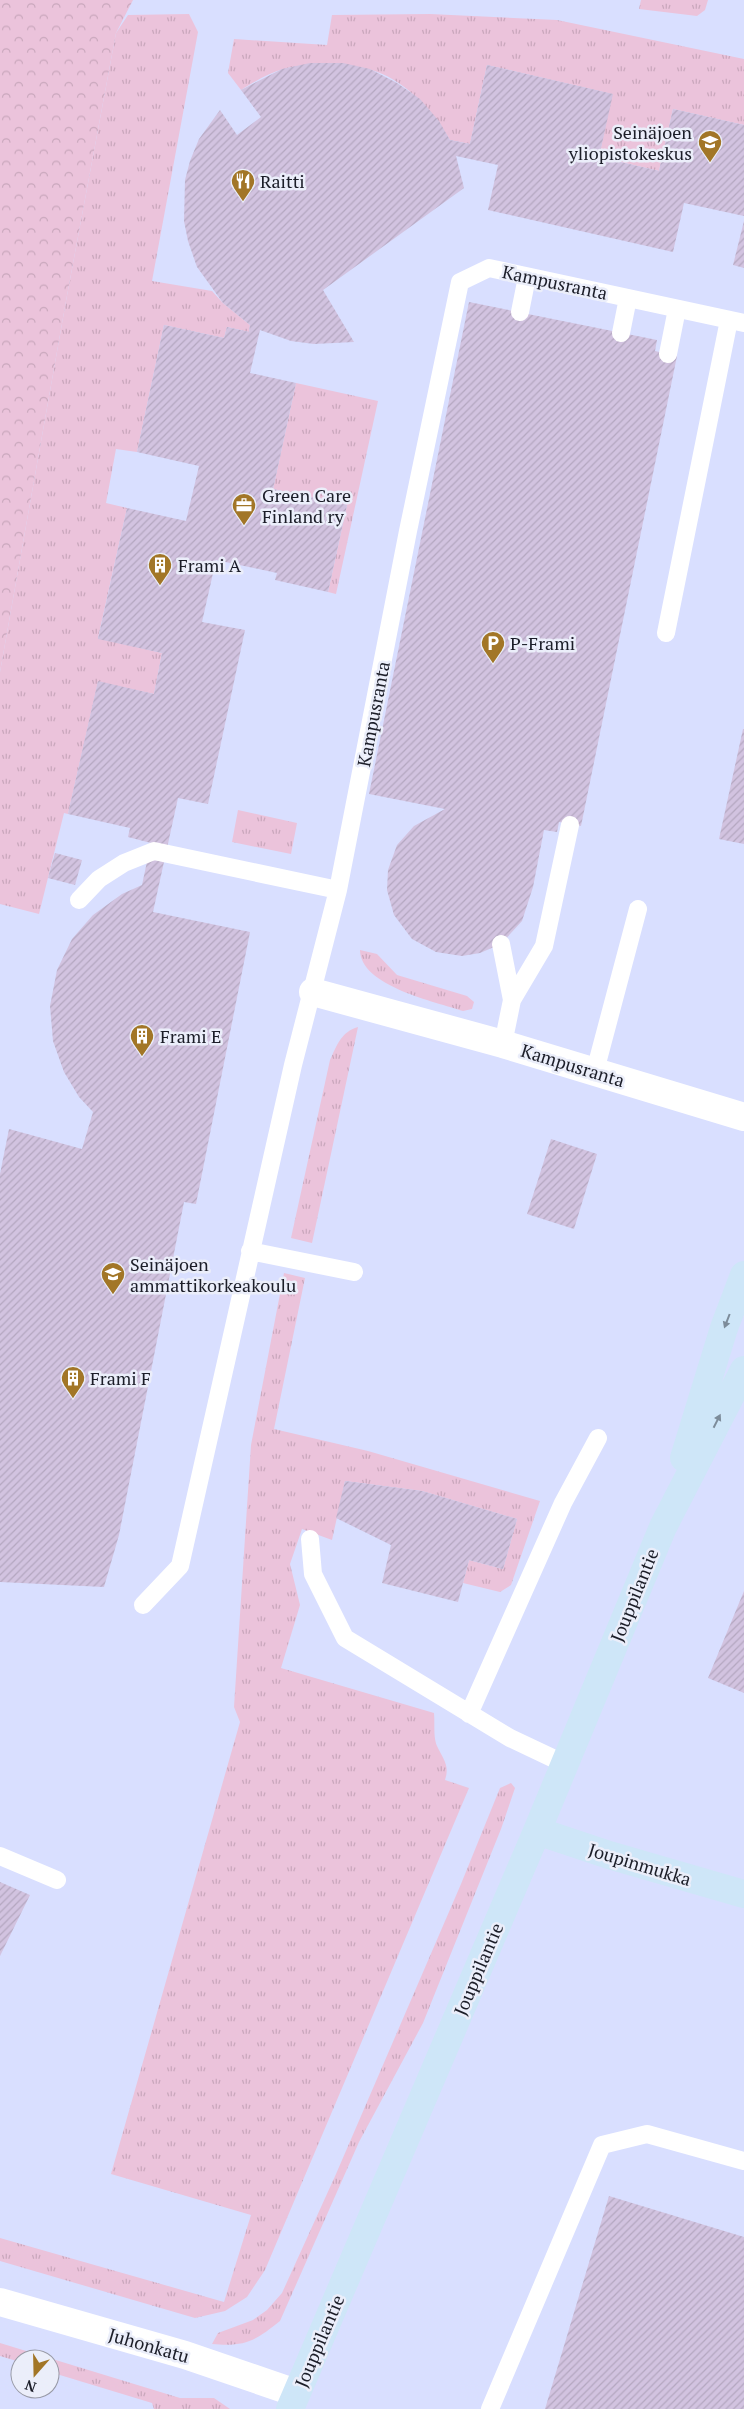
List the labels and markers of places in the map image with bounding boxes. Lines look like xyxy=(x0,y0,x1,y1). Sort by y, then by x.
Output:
place label: Seinäjoen yliopistokeskus xyxy=(568,120,692,165)
school or university icon: Seinäjoen yliopistokeskus xyxy=(697,129,723,163)
restaurant icon: Raitti xyxy=(230,168,256,202)
place label: Raitti xyxy=(260,169,305,193)
place label: Green Care Finland ry xyxy=(262,483,351,528)
office icon: Green Care Finland ry xyxy=(231,492,257,526)
building icon: Frami A xyxy=(147,552,173,586)
place label: Frami A xyxy=(178,553,242,577)
parking icon: P-Frami xyxy=(480,630,506,664)
place label: P-Frami xyxy=(510,631,575,655)
building icon: Frami E xyxy=(129,1023,155,1057)
place label: Frami E xyxy=(160,1024,222,1048)
place label: Seinäjoen ammattikorkeakoulu xyxy=(130,1252,296,1297)
school or university icon: Seinäjoen ammattikorkeakoulu xyxy=(100,1261,126,1295)
building icon: Frami F xyxy=(60,1365,86,1399)
place label: Frami F xyxy=(90,1366,151,1390)

